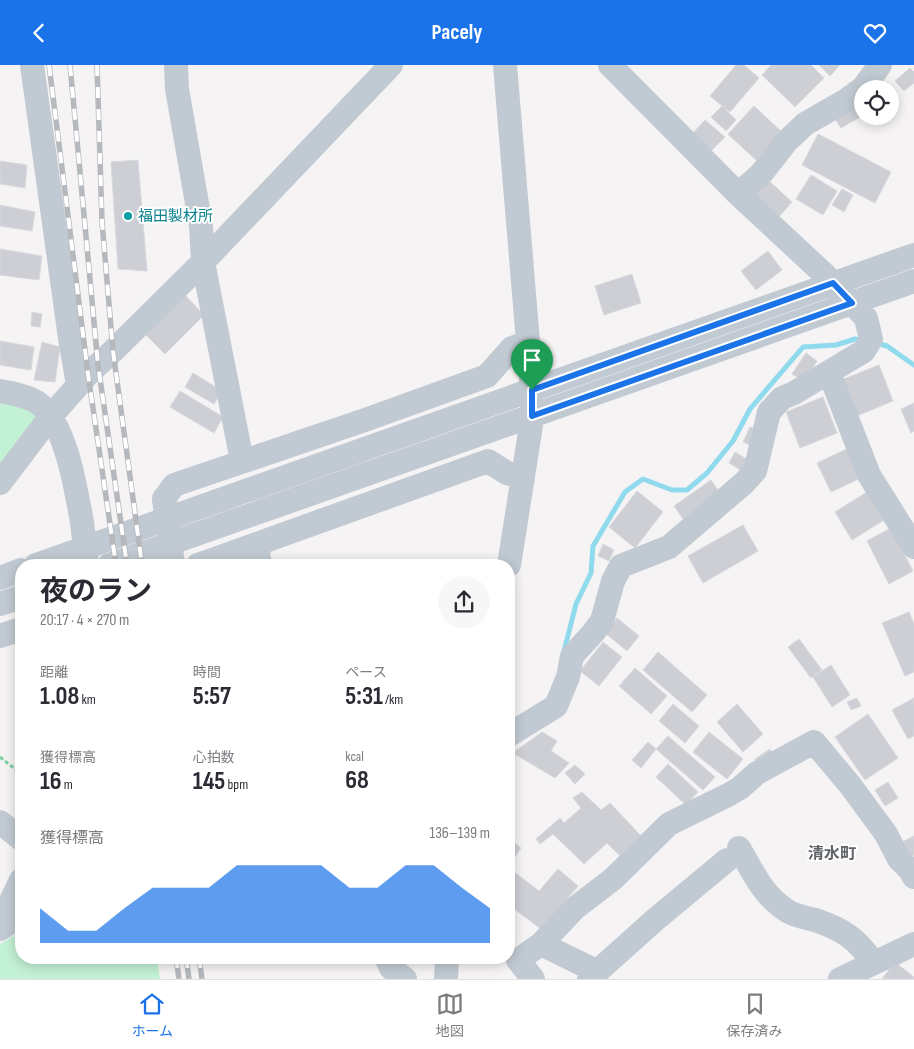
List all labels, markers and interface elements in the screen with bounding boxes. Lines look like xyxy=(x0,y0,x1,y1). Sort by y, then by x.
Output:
icon: back xyxy=(25,19,53,47)
text: Pacely xyxy=(432,19,482,46)
icon: heart xyxy=(861,19,889,47)
map controls xyxy=(854,80,899,125)
button: locate xyxy=(854,80,899,125)
place label: 福田製材所 xyxy=(138,207,213,226)
marker: 福田製材所 xyxy=(122,210,134,222)
pin xyxy=(511,339,553,390)
icon: arrive xyxy=(518,346,546,374)
text: 夜のラン xyxy=(40,575,152,608)
button: share xyxy=(438,576,490,628)
text: 20:17 · 4 × 270 m xyxy=(40,611,129,630)
text: 距離 xyxy=(40,664,68,681)
text: 時間 xyxy=(193,664,221,681)
text: ペース xyxy=(345,664,387,681)
text: 1.08 xyxy=(40,681,79,712)
text: 5:57 xyxy=(193,681,231,712)
text: 5:31 xyxy=(345,681,383,712)
text: km xyxy=(79,691,96,708)
text: /km xyxy=(383,691,403,708)
text: kcal xyxy=(345,748,364,765)
text: 獲得標高 xyxy=(40,749,96,766)
text: 心拍数 xyxy=(193,749,235,766)
text: 68 xyxy=(345,765,369,796)
text: 16 xyxy=(40,766,62,797)
text: 145 xyxy=(193,766,225,797)
text: m xyxy=(62,776,73,793)
text: bpm xyxy=(225,776,248,793)
text: 136–139 m xyxy=(430,824,490,843)
text: 獲得標高 xyxy=(40,829,104,848)
district label: 清水町 xyxy=(808,845,856,864)
tab: ホーム xyxy=(131,990,173,1040)
tab: 地図 xyxy=(436,990,464,1040)
tab: 保存済み xyxy=(727,990,783,1040)

